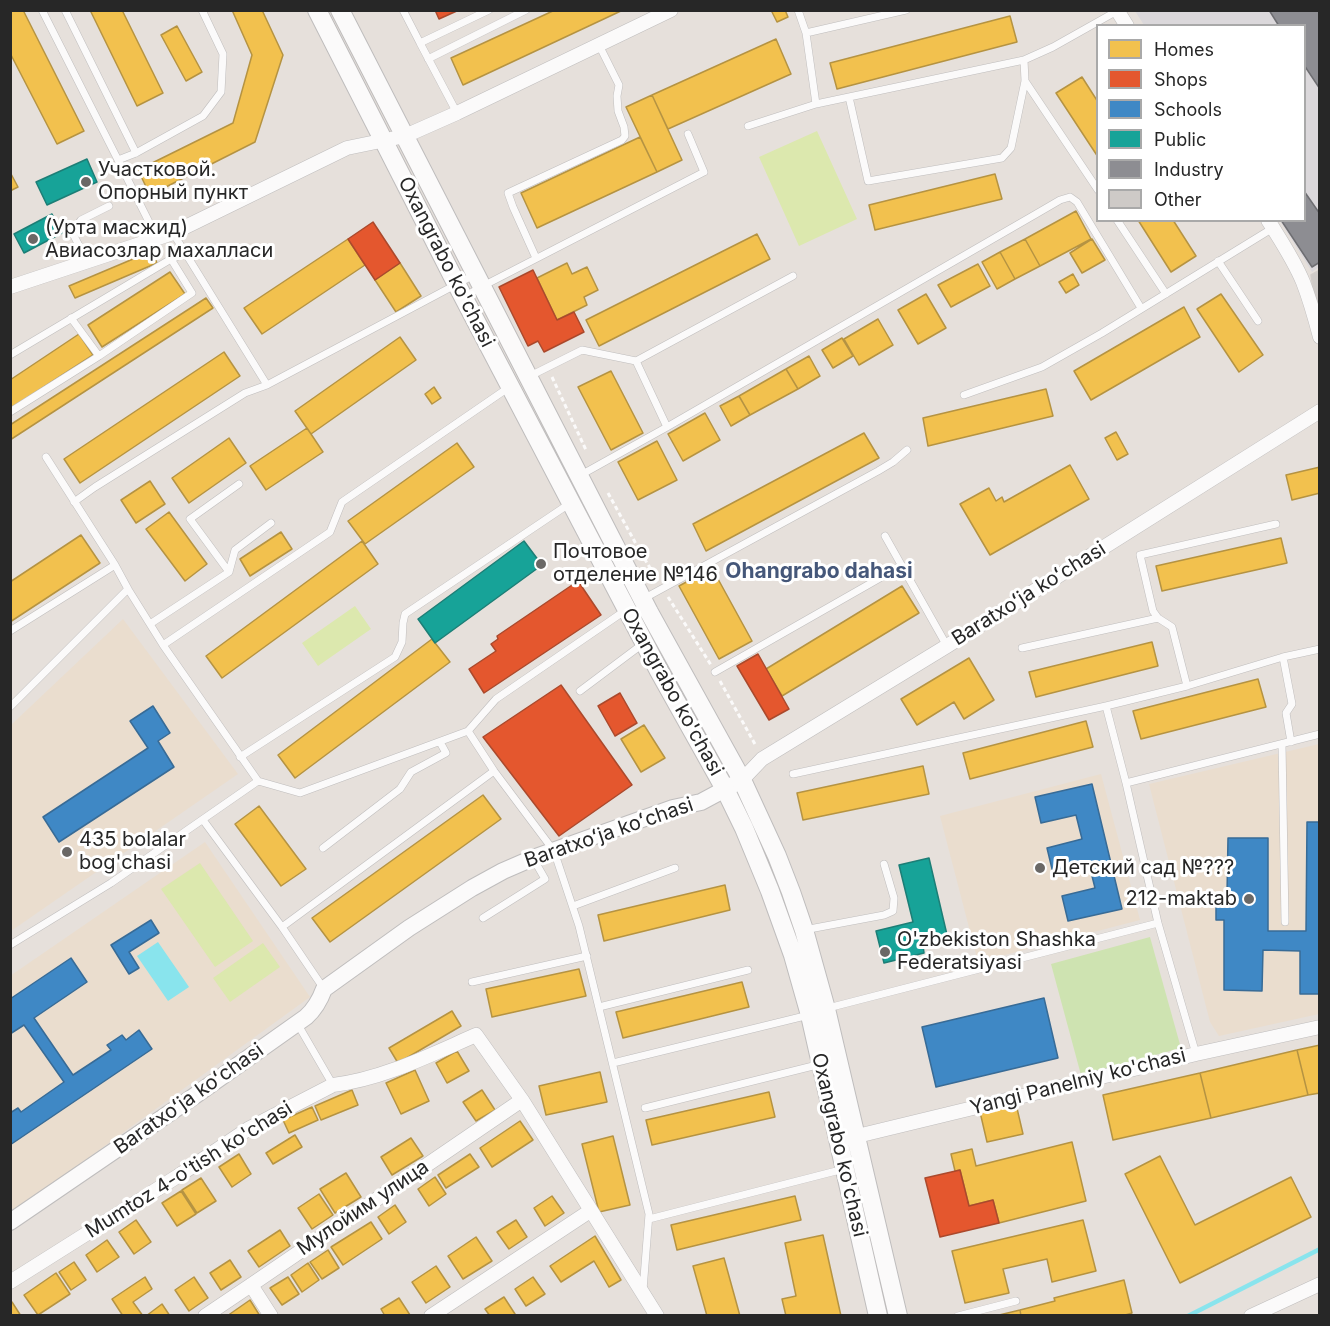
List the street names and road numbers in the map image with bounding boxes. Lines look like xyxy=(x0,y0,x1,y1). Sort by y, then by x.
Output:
street label: Oxangrabo ko'chasi xyxy=(393,173,499,351)
street label: Baratxoʻja koʻchasi xyxy=(948,537,1110,651)
street label: Oxangrabo ko'chasi xyxy=(616,604,728,780)
street label: Baratxoʻja koʻchasi xyxy=(521,793,697,873)
street label: Baratxoʻja koʻchasi xyxy=(110,1038,268,1160)
street label: Yangi Panelniy ko'chasi xyxy=(968,1044,1188,1120)
street label: Oxangrabo ko'chasi xyxy=(806,1051,872,1239)
street label: Mumtoz 4-o'tish ko'chasi xyxy=(81,1096,297,1244)
street label: Мулойим улица xyxy=(293,1155,433,1261)

